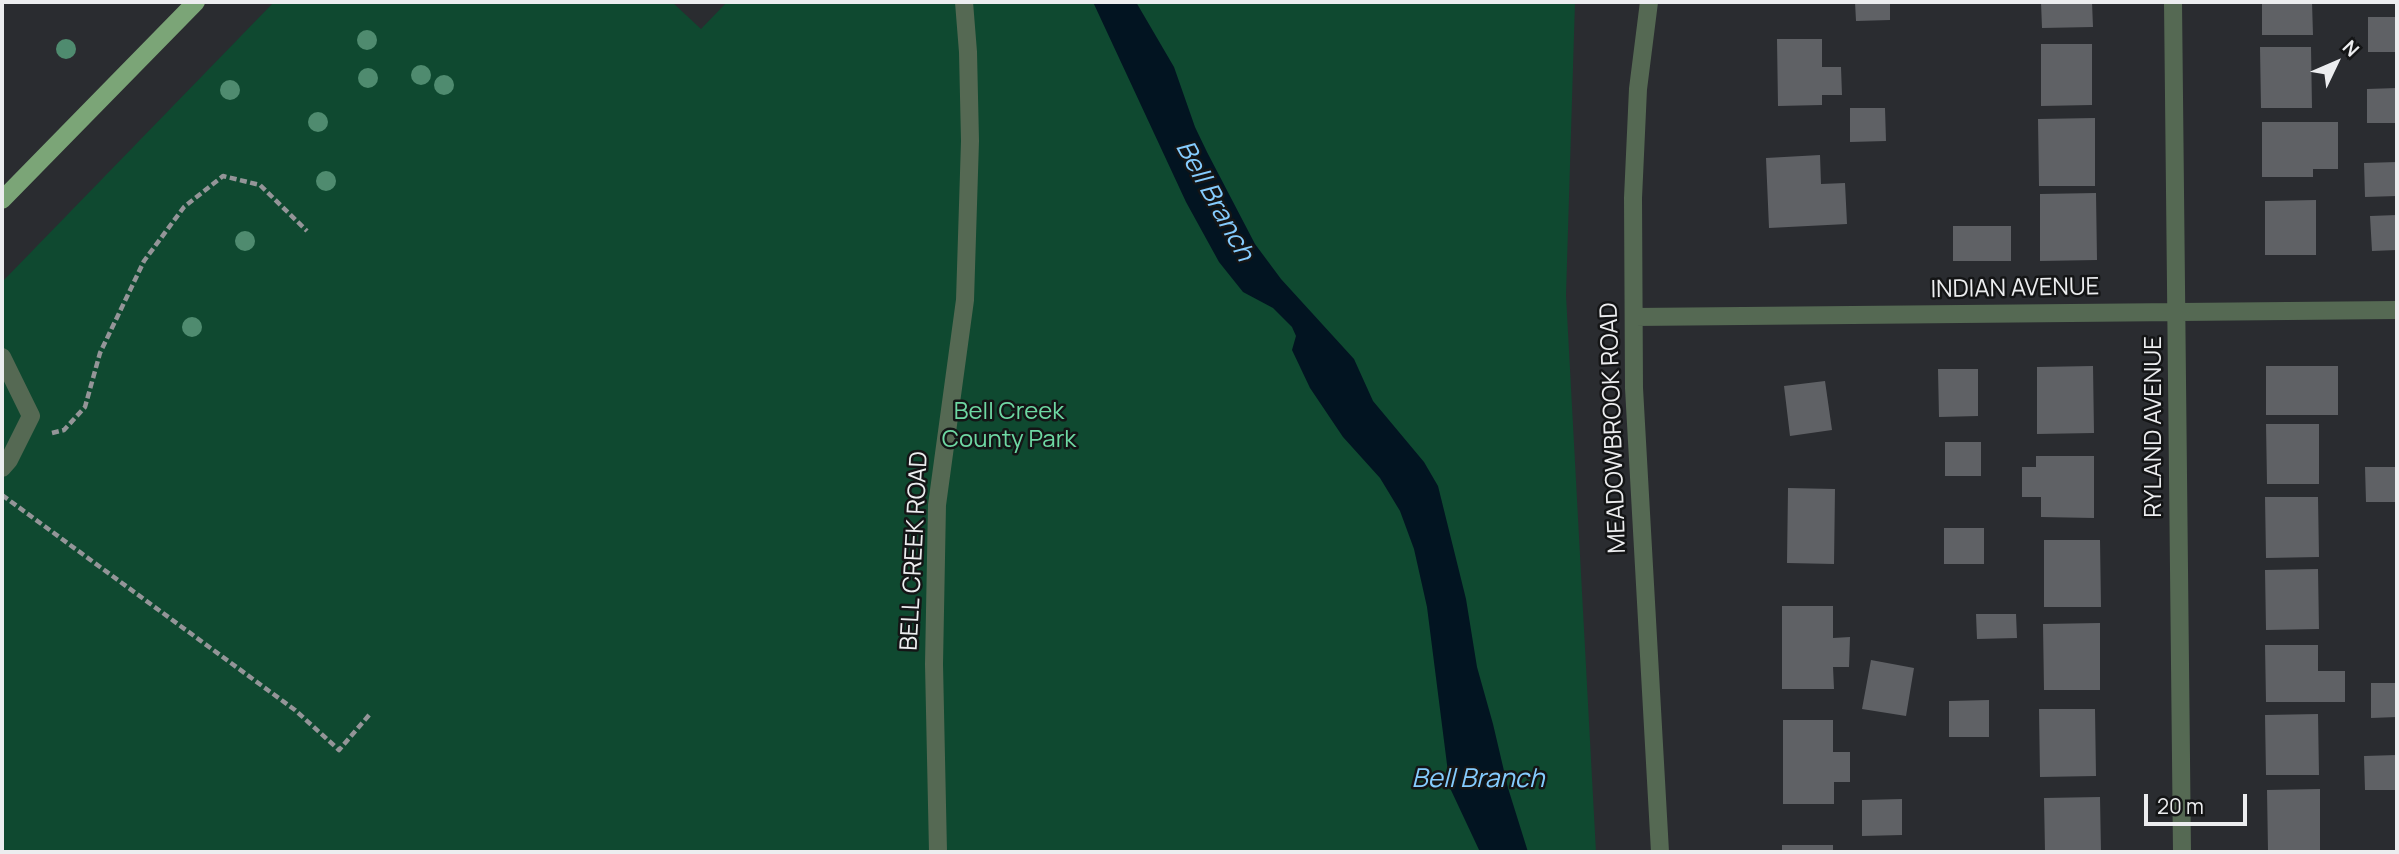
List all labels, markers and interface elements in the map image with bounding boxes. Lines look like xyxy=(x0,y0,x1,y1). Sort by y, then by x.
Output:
north arrow xyxy=(2301,28,2371,98)
text: N xyxy=(2337,34,2365,62)
water label: Bell Branch xyxy=(1168,135,1260,267)
street label: INDIAN AVENUE xyxy=(1930,273,2100,305)
street label: MEADOWBROOK ROAD xyxy=(1595,302,1633,554)
street label: RYLAND AVENUE xyxy=(2140,336,2168,518)
park label: Bell Creek County Park xyxy=(942,398,1076,454)
street label: BELL CREEK ROAD xyxy=(895,451,935,651)
water label: Bell Branch xyxy=(1412,764,1544,796)
scale bar xyxy=(2147,780,2250,824)
text: 20 m xyxy=(2157,792,2204,820)

